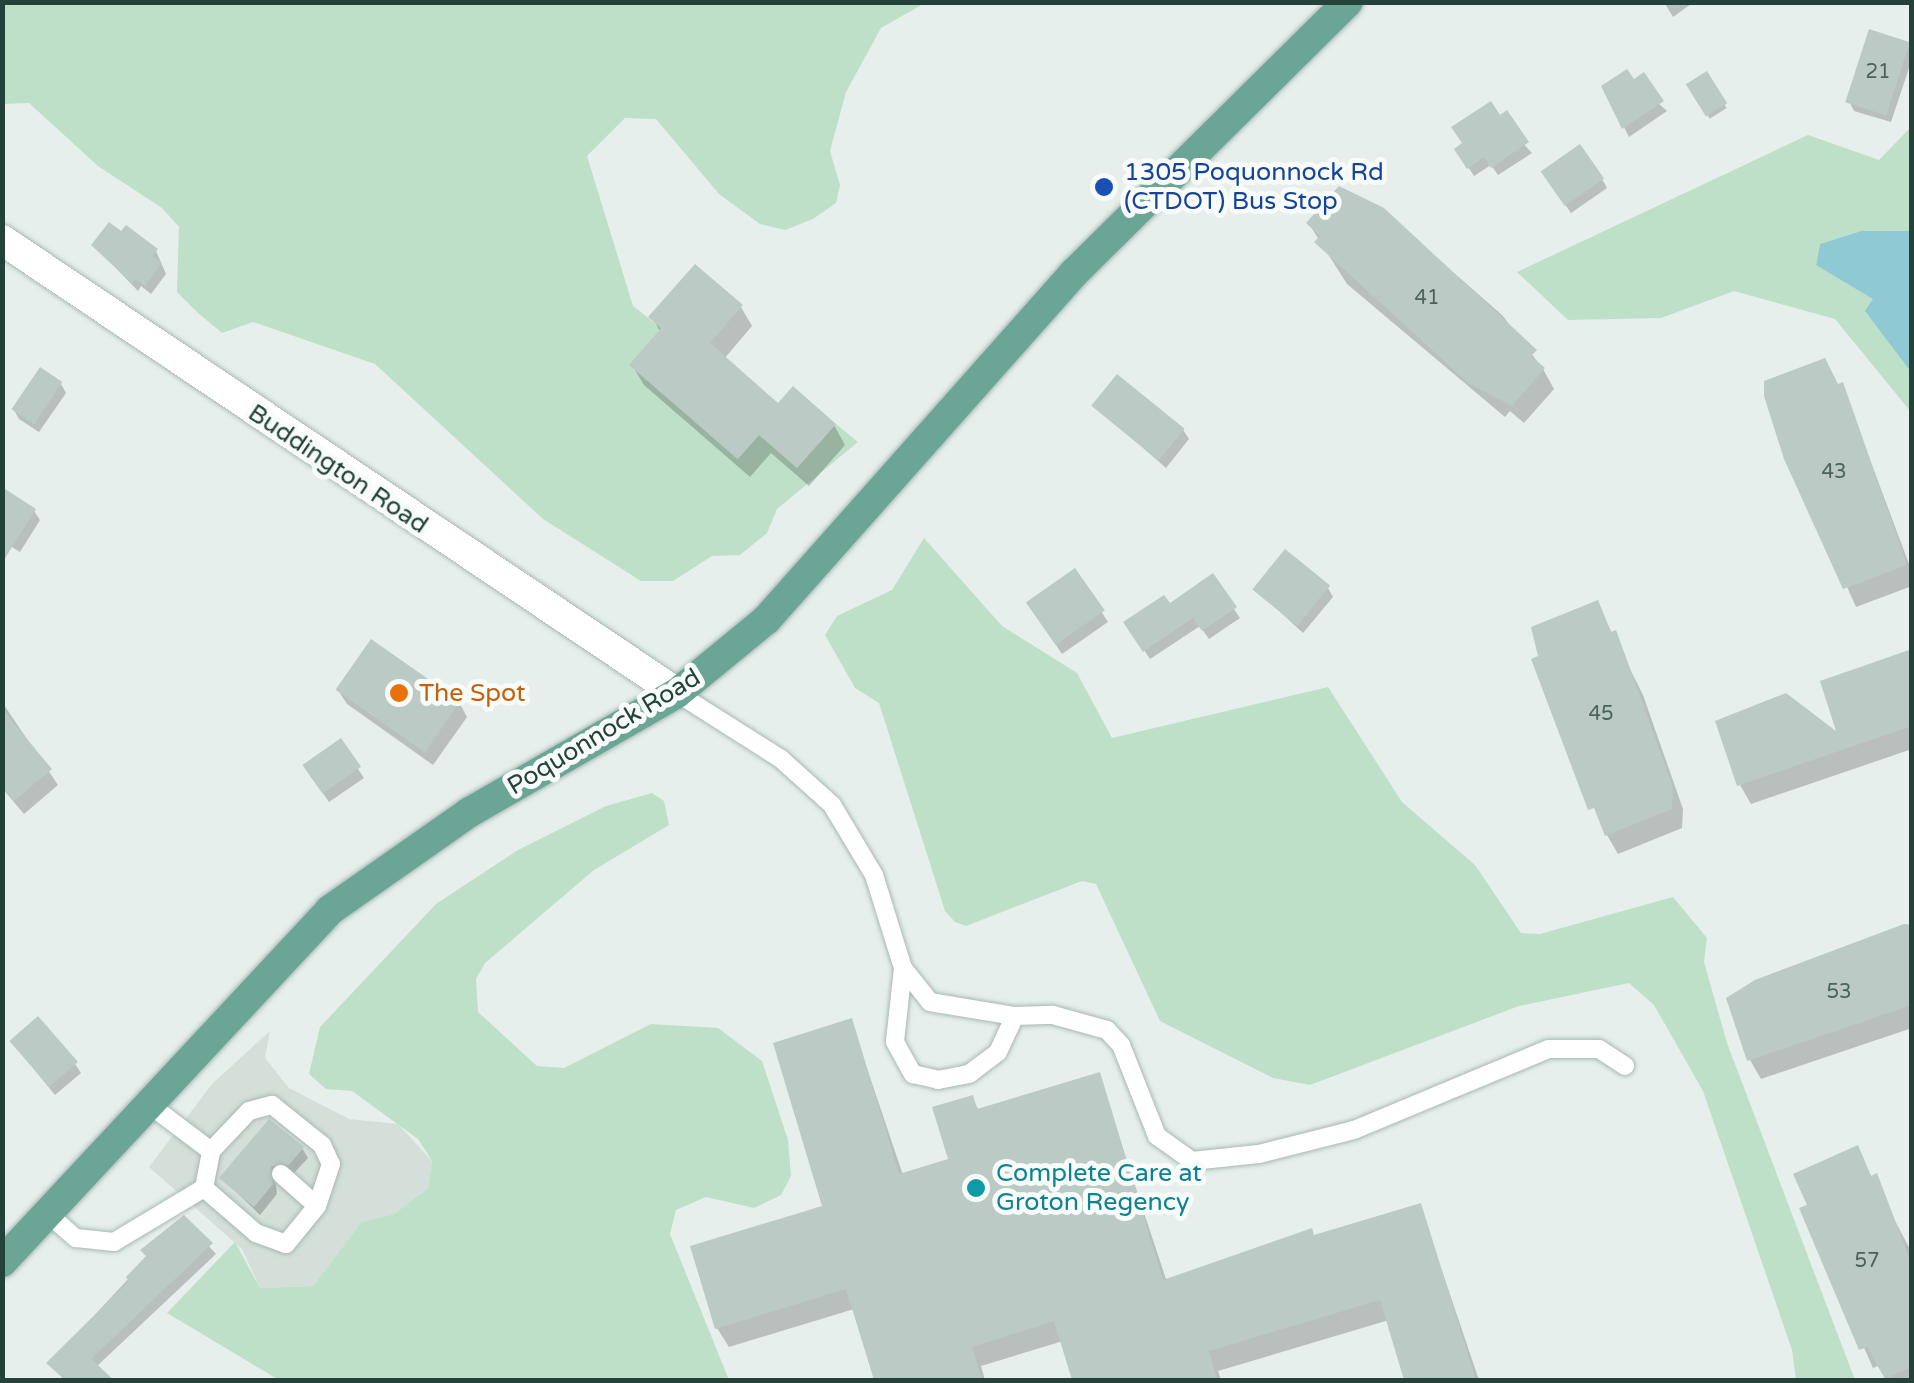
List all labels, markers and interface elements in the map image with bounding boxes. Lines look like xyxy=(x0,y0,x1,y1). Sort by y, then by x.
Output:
house number: 21 xyxy=(1865,60,1891,84)
place label: 1305 Poquonnock Rd (CTDOT) Bus Stop xyxy=(1124,158,1384,217)
marker: 1305 Poquonnock Rd (CTDOT) Bus Stop xyxy=(1093,176,1115,198)
house number: 41 xyxy=(1414,286,1440,310)
street label: Buddington Road xyxy=(242,398,434,540)
house number: 43 xyxy=(1821,460,1847,484)
street label: Poquonnock Road xyxy=(502,663,706,801)
place label: The Spot xyxy=(419,678,526,708)
marker: The Spot xyxy=(388,682,410,704)
house number: 45 xyxy=(1588,702,1614,726)
house number: 53 xyxy=(1826,980,1852,1004)
place label: Complete Care at Groton Regency xyxy=(996,1159,1202,1218)
marker: Complete Care at Groton Regency xyxy=(965,1177,987,1199)
house number: 57 xyxy=(1854,1249,1880,1273)

